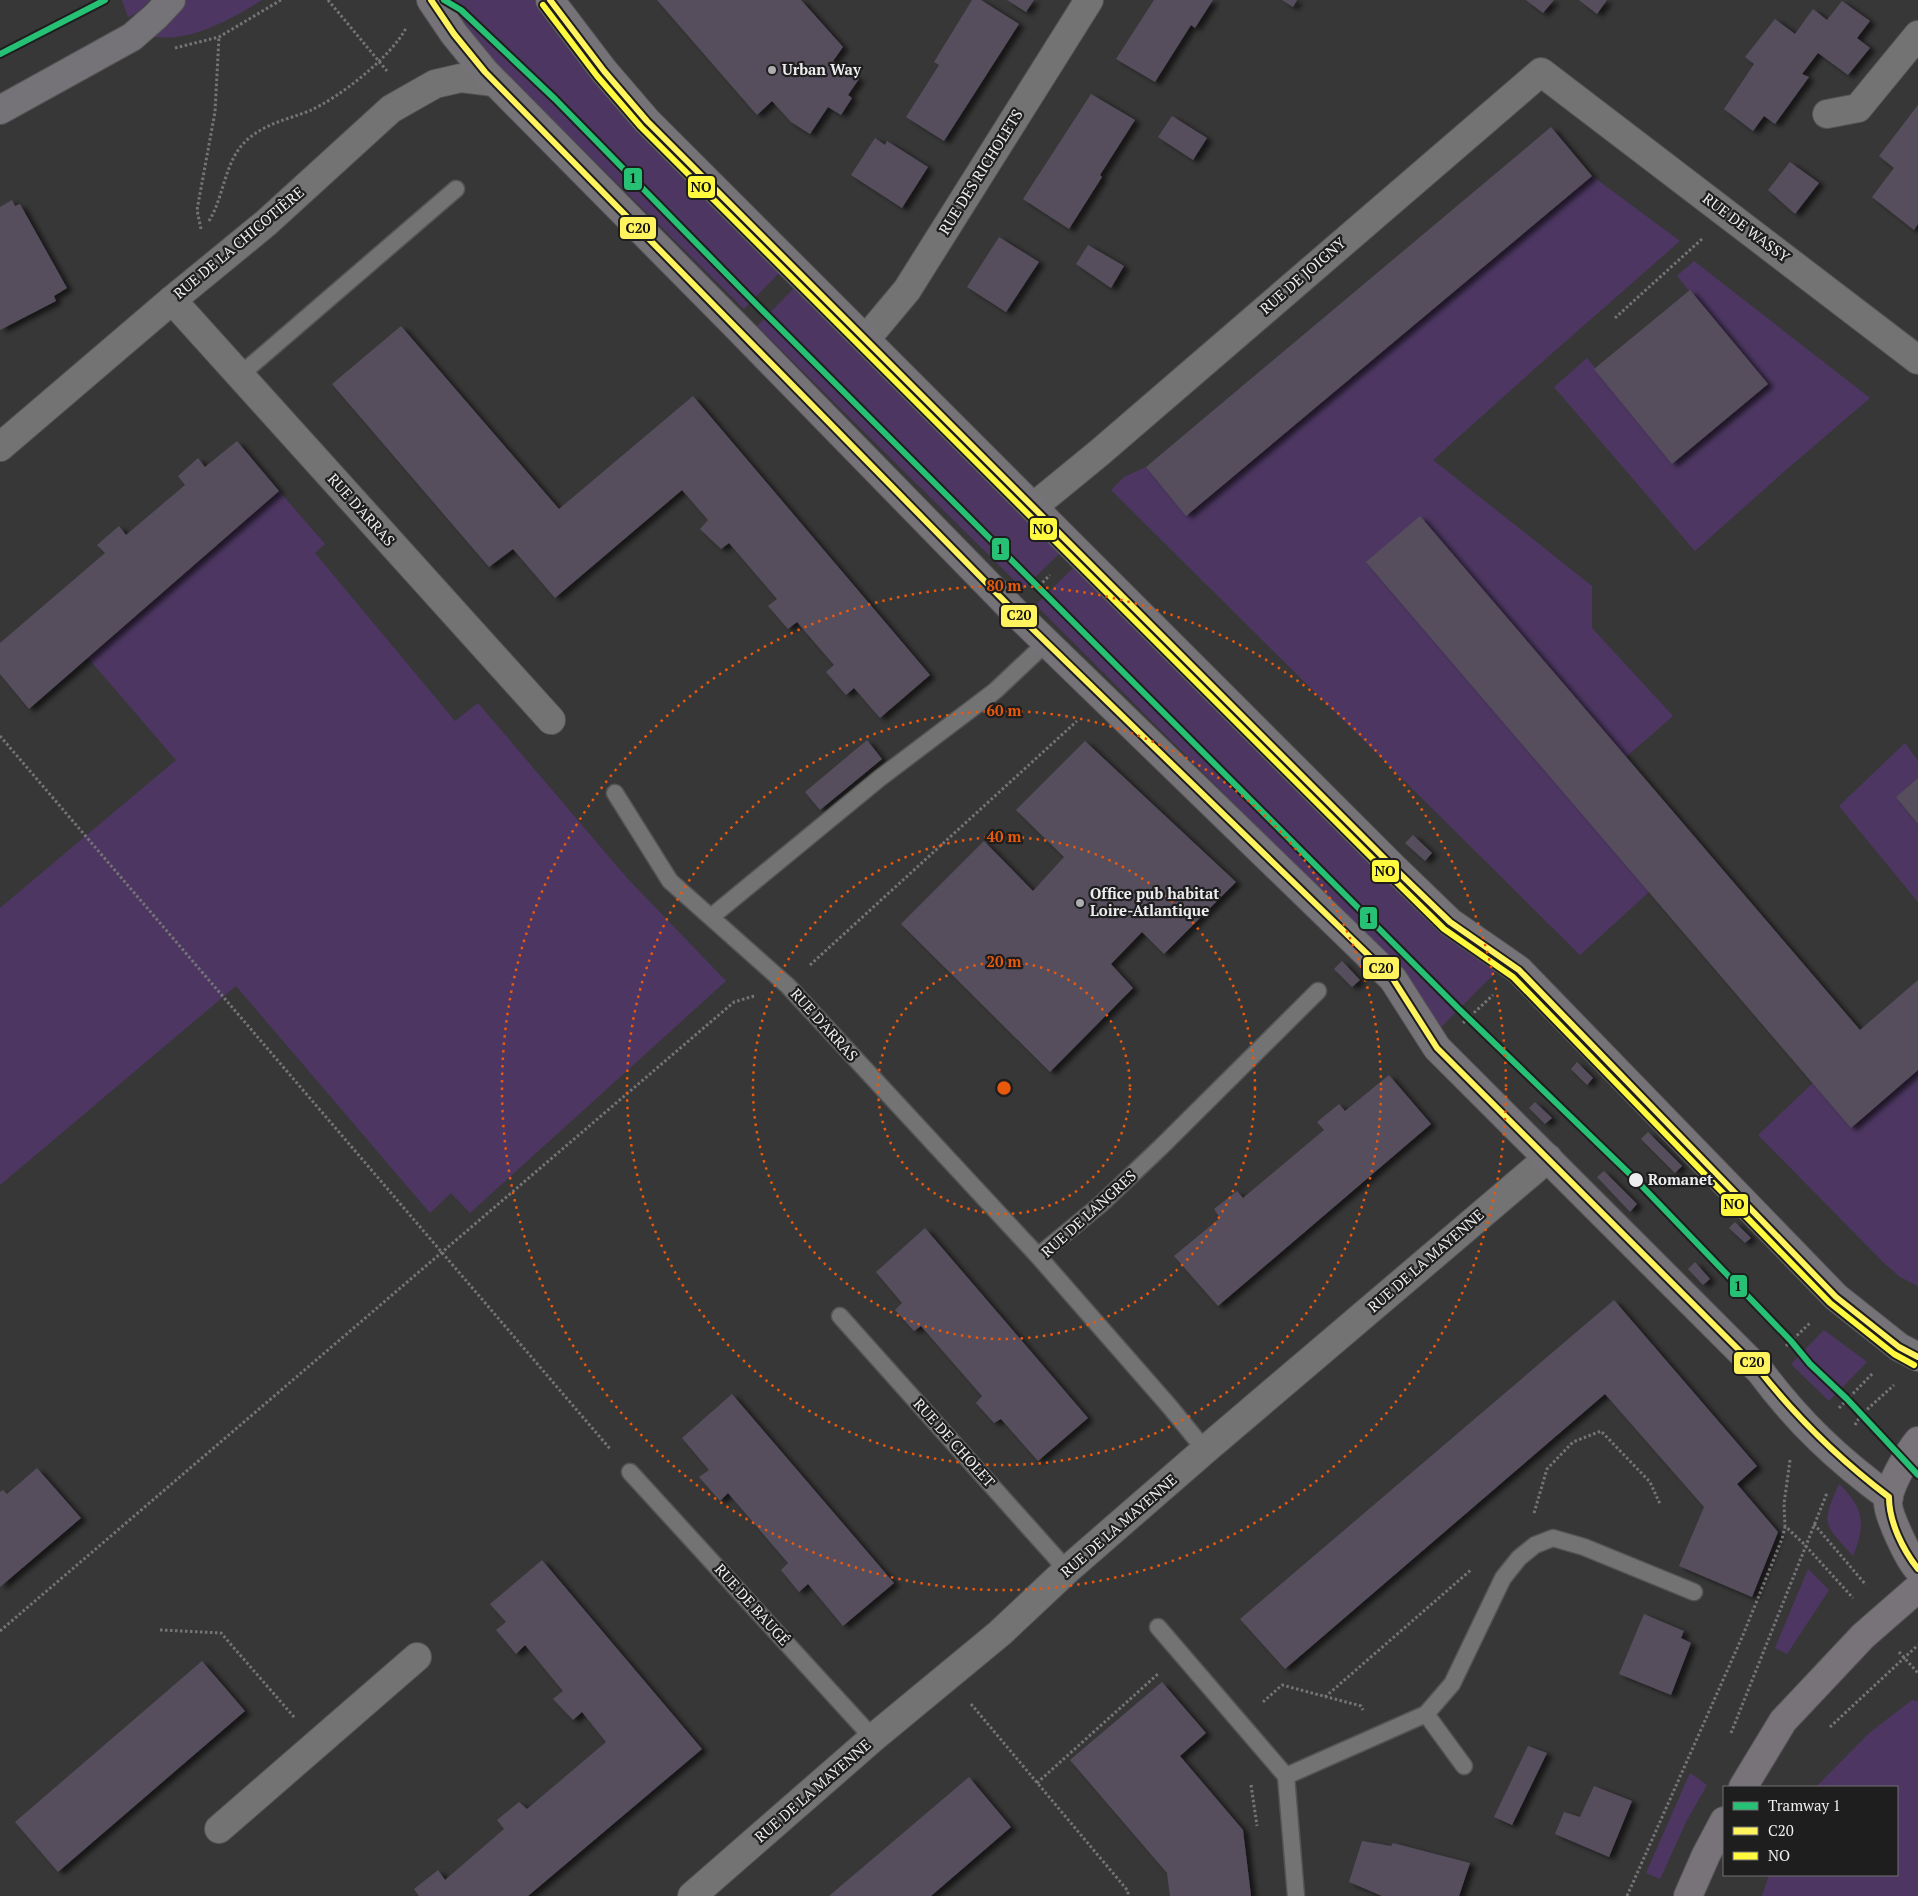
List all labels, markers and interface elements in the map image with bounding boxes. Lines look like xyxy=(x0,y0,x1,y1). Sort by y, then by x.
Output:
place label: Urban Way xyxy=(782,59,862,79)
marker: Urban Way xyxy=(766,64,778,76)
street label: RUE DES RICHOLETS xyxy=(934,105,1027,238)
line badge: 1 xyxy=(623,167,643,191)
text: 1 xyxy=(629,168,637,187)
line badge: NO xyxy=(687,175,716,199)
text: NO xyxy=(690,177,712,196)
street label: RUE DE LA CHICOTIÈRE xyxy=(169,182,308,303)
street label: RUE DE WASSY xyxy=(1699,188,1794,267)
line badge: C20 xyxy=(619,216,657,240)
text: C20 xyxy=(626,218,651,237)
street label: RUE DE JOIGNY xyxy=(1255,232,1350,318)
street label: RUE D'ARRAS xyxy=(324,469,400,550)
line badge: NO xyxy=(1029,517,1058,541)
text: NO xyxy=(1032,519,1054,538)
line badge: 1 xyxy=(991,537,1010,561)
text: 1 xyxy=(996,539,1004,558)
text: 80 m xyxy=(987,575,1022,595)
line badge: C20 xyxy=(1000,604,1038,628)
text: C20 xyxy=(1007,605,1032,624)
text: 60 m xyxy=(987,700,1022,720)
text: 40 m xyxy=(987,826,1022,846)
line badge: NO xyxy=(1371,859,1400,883)
text: NO xyxy=(1374,861,1396,880)
place label: Office pub habitat Loire-Atlantique xyxy=(1090,883,1219,920)
marker: Office pub habitat Loire-Atlantique xyxy=(1074,897,1086,909)
line badge: 1 xyxy=(1359,906,1378,930)
text: 1 xyxy=(1365,908,1373,927)
text: 20 m xyxy=(987,951,1022,971)
line badge: C20 xyxy=(1362,956,1400,980)
text: C20 xyxy=(1369,958,1394,977)
street label: RUE D'ARRAS xyxy=(787,984,863,1065)
centre of rings xyxy=(995,1079,1013,1097)
street label: RUE DE LANGRES xyxy=(1037,1165,1140,1261)
place label: Romanet xyxy=(1648,1169,1713,1189)
marker: Romanet xyxy=(1627,1171,1645,1189)
line badge: NO xyxy=(1720,1193,1749,1217)
text: NO xyxy=(1723,1194,1745,1213)
street label: RUE DE LA MAYENNE xyxy=(1363,1204,1488,1316)
line badge: 1 xyxy=(1729,1274,1748,1298)
text: 1 xyxy=(1734,1276,1742,1295)
line badge: C20 xyxy=(1733,1351,1771,1375)
text: C20 xyxy=(1740,1352,1765,1371)
street label: RUE DE CHOLET xyxy=(910,1394,1000,1491)
street label: RUE DE LA MAYENNE xyxy=(1056,1469,1181,1581)
street label: RUE DE BAUGÉ xyxy=(711,1559,795,1650)
street label: RUE DE LA MAYENNE xyxy=(750,1734,875,1846)
legend xyxy=(1723,1786,1898,1876)
text: Tramway 1 xyxy=(1768,1795,1841,1815)
text: C20 xyxy=(1768,1820,1794,1840)
text: NO xyxy=(1768,1845,1790,1865)

